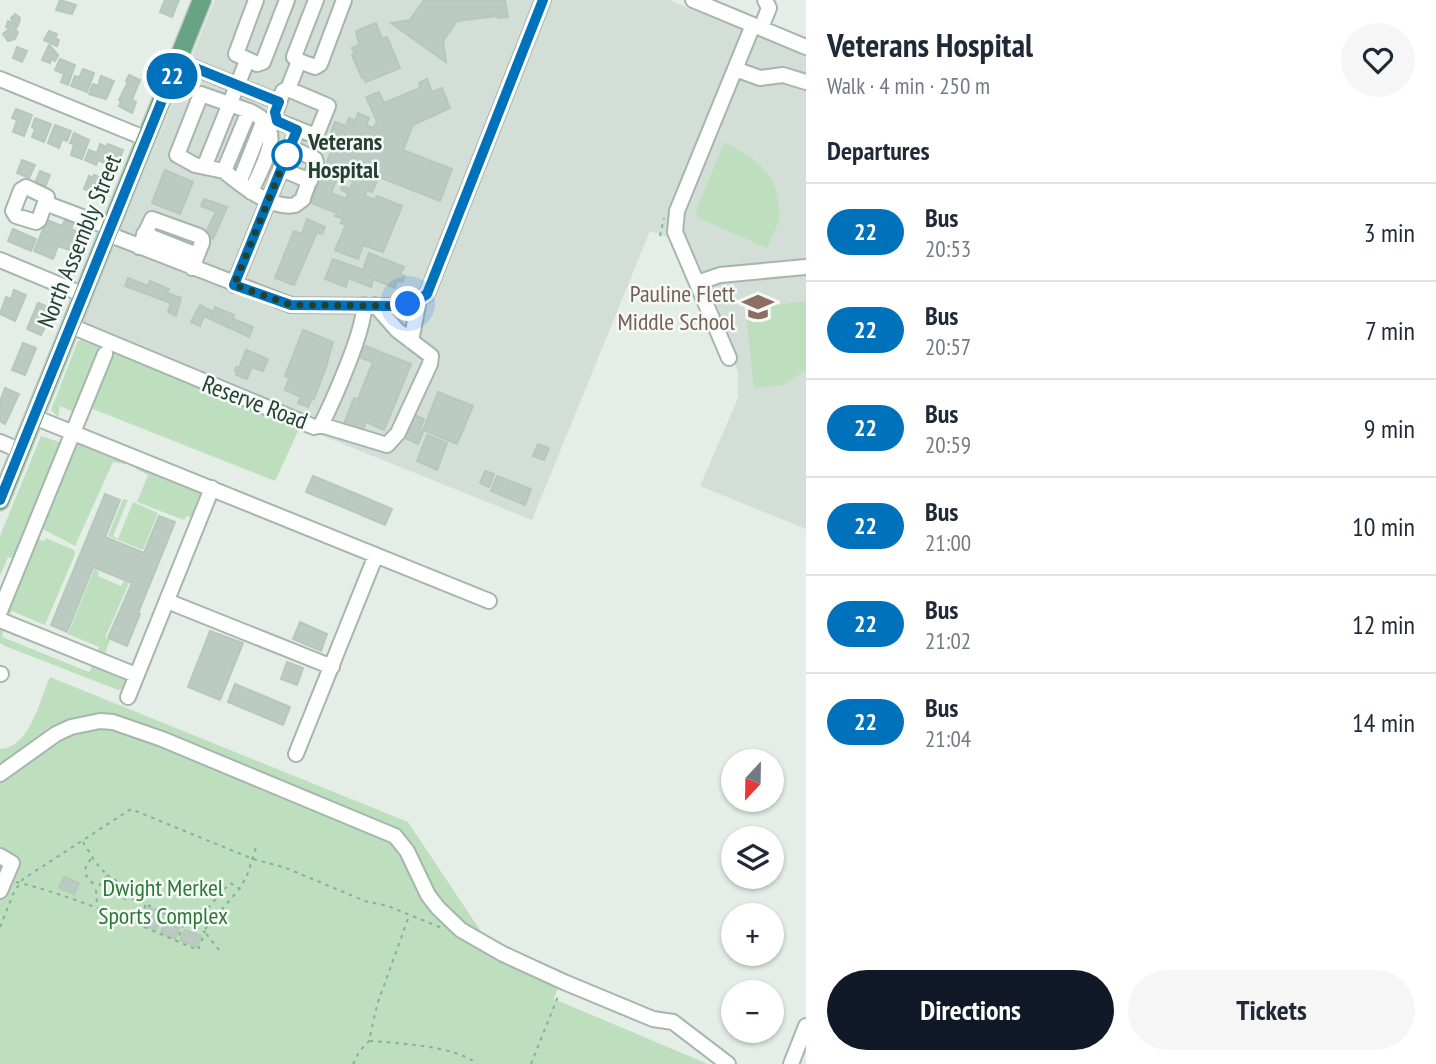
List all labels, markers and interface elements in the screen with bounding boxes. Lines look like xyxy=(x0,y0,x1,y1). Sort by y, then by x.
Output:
text: Veterans Hospital xyxy=(827,23,1033,66)
button: heart xyxy=(1341,23,1415,97)
line badge: 22 xyxy=(140,53,204,99)
text: 22 xyxy=(161,60,183,91)
text: Walk · 4 min · 250 m xyxy=(827,71,990,100)
place label: Veterans Hospital xyxy=(307,126,382,185)
text: Departures xyxy=(827,134,930,167)
marker: Veterans Hospital xyxy=(272,140,302,170)
street label: North Assembly Street xyxy=(30,149,128,332)
text: Bus xyxy=(925,201,958,234)
text: 22 xyxy=(854,216,877,247)
text: 3 min xyxy=(1364,216,1415,249)
text: 20:53 xyxy=(925,234,971,263)
place label: Pauline Flett Middle School xyxy=(617,278,735,337)
your location xyxy=(390,286,425,321)
school or university icon: Pauline Flett Middle School xyxy=(741,290,775,324)
text: Bus xyxy=(925,299,958,332)
text: 22 xyxy=(854,314,877,345)
text: 7 min xyxy=(1365,314,1415,347)
text: 20:57 xyxy=(925,332,971,361)
street label: Reserve Road xyxy=(198,368,312,436)
text: Bus xyxy=(925,397,958,430)
text: 22 xyxy=(854,412,877,443)
text: 9 min xyxy=(1364,412,1415,445)
text: 20:59 xyxy=(925,430,971,459)
text: Bus xyxy=(925,495,958,528)
text: 22 xyxy=(854,510,877,541)
text: 10 min xyxy=(1352,510,1415,543)
text: 21:00 xyxy=(925,528,971,557)
text: Bus xyxy=(925,593,958,626)
text: 22 xyxy=(854,608,877,639)
text: 12 min xyxy=(1352,608,1415,641)
text: 21:02 xyxy=(925,626,971,655)
text: Bus xyxy=(925,691,958,724)
text: 22 xyxy=(854,706,877,737)
text: 14 min xyxy=(1352,706,1415,739)
text: 21:04 xyxy=(925,724,971,753)
north arrow xyxy=(721,749,784,812)
map controls xyxy=(721,749,784,1043)
button: layers xyxy=(721,826,784,889)
park label: Dwight Merkel Sports Complex xyxy=(98,872,228,931)
button: + xyxy=(721,903,784,966)
button: Directions xyxy=(827,970,1114,1050)
button: Tickets xyxy=(1128,970,1415,1050)
button: − xyxy=(721,980,784,1043)

